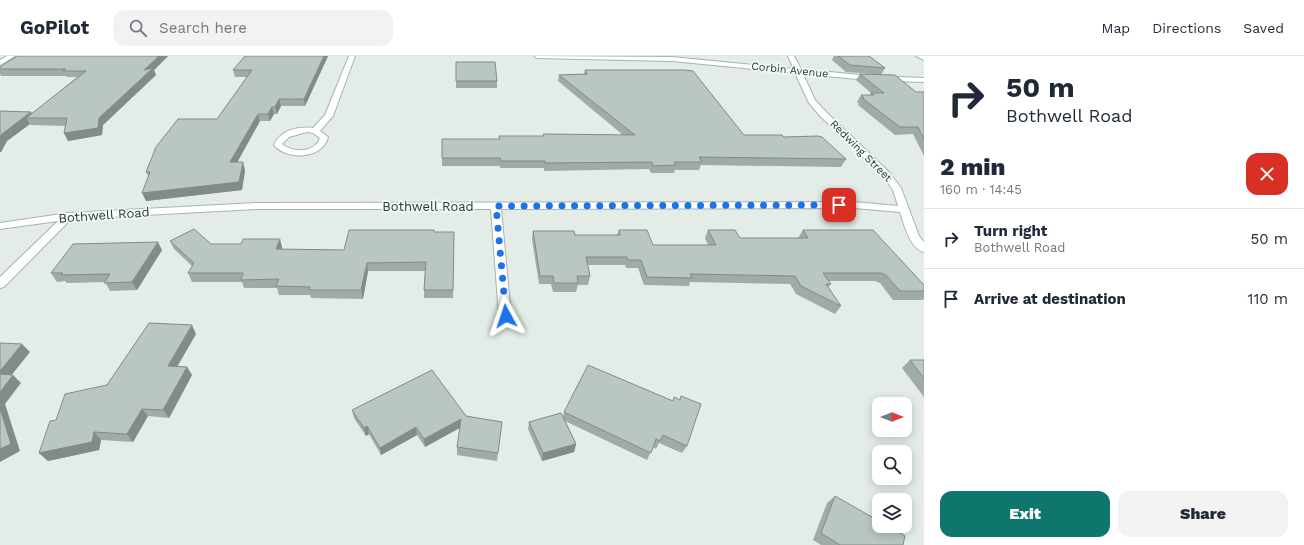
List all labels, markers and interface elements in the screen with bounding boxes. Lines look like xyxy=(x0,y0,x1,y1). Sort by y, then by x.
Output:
search box xyxy=(113,10,393,46)
text: GoPilot xyxy=(20,16,89,39)
icon: search xyxy=(127,17,149,39)
text: Search here xyxy=(159,19,247,37)
text: Map xyxy=(1102,20,1130,36)
text: Directions xyxy=(1152,20,1221,36)
text: Saved xyxy=(1243,20,1284,36)
street label: Corbin Avenue xyxy=(751,59,829,81)
text: 50 m xyxy=(1006,71,1075,104)
icon: right xyxy=(940,72,992,124)
text: Bothwell Road xyxy=(1006,105,1133,126)
street label: Redwing Street xyxy=(827,117,895,185)
text: 2 min xyxy=(940,153,1005,181)
button: close xyxy=(1246,153,1288,195)
text: 160 m · 14:45 xyxy=(940,182,1022,197)
pin xyxy=(822,188,856,222)
icon: arrive xyxy=(828,194,850,216)
street label: Bothwell Road xyxy=(382,199,474,214)
street label: Bothwell Road xyxy=(58,204,150,226)
text: Turn right xyxy=(974,222,1047,240)
icon: right xyxy=(940,228,962,250)
text: 50 m xyxy=(1251,230,1288,248)
text: Bothwell Road xyxy=(974,240,1065,255)
icon: arrive xyxy=(940,288,962,310)
text: Arrive at destination xyxy=(974,290,1126,308)
text: 110 m xyxy=(1248,290,1288,308)
position arrow xyxy=(485,295,527,337)
north arrow xyxy=(872,397,912,437)
map controls xyxy=(872,397,912,533)
button: search xyxy=(872,445,912,485)
button: Exit xyxy=(940,491,1110,537)
button: Share xyxy=(1118,491,1288,537)
button: layers xyxy=(872,493,912,533)

